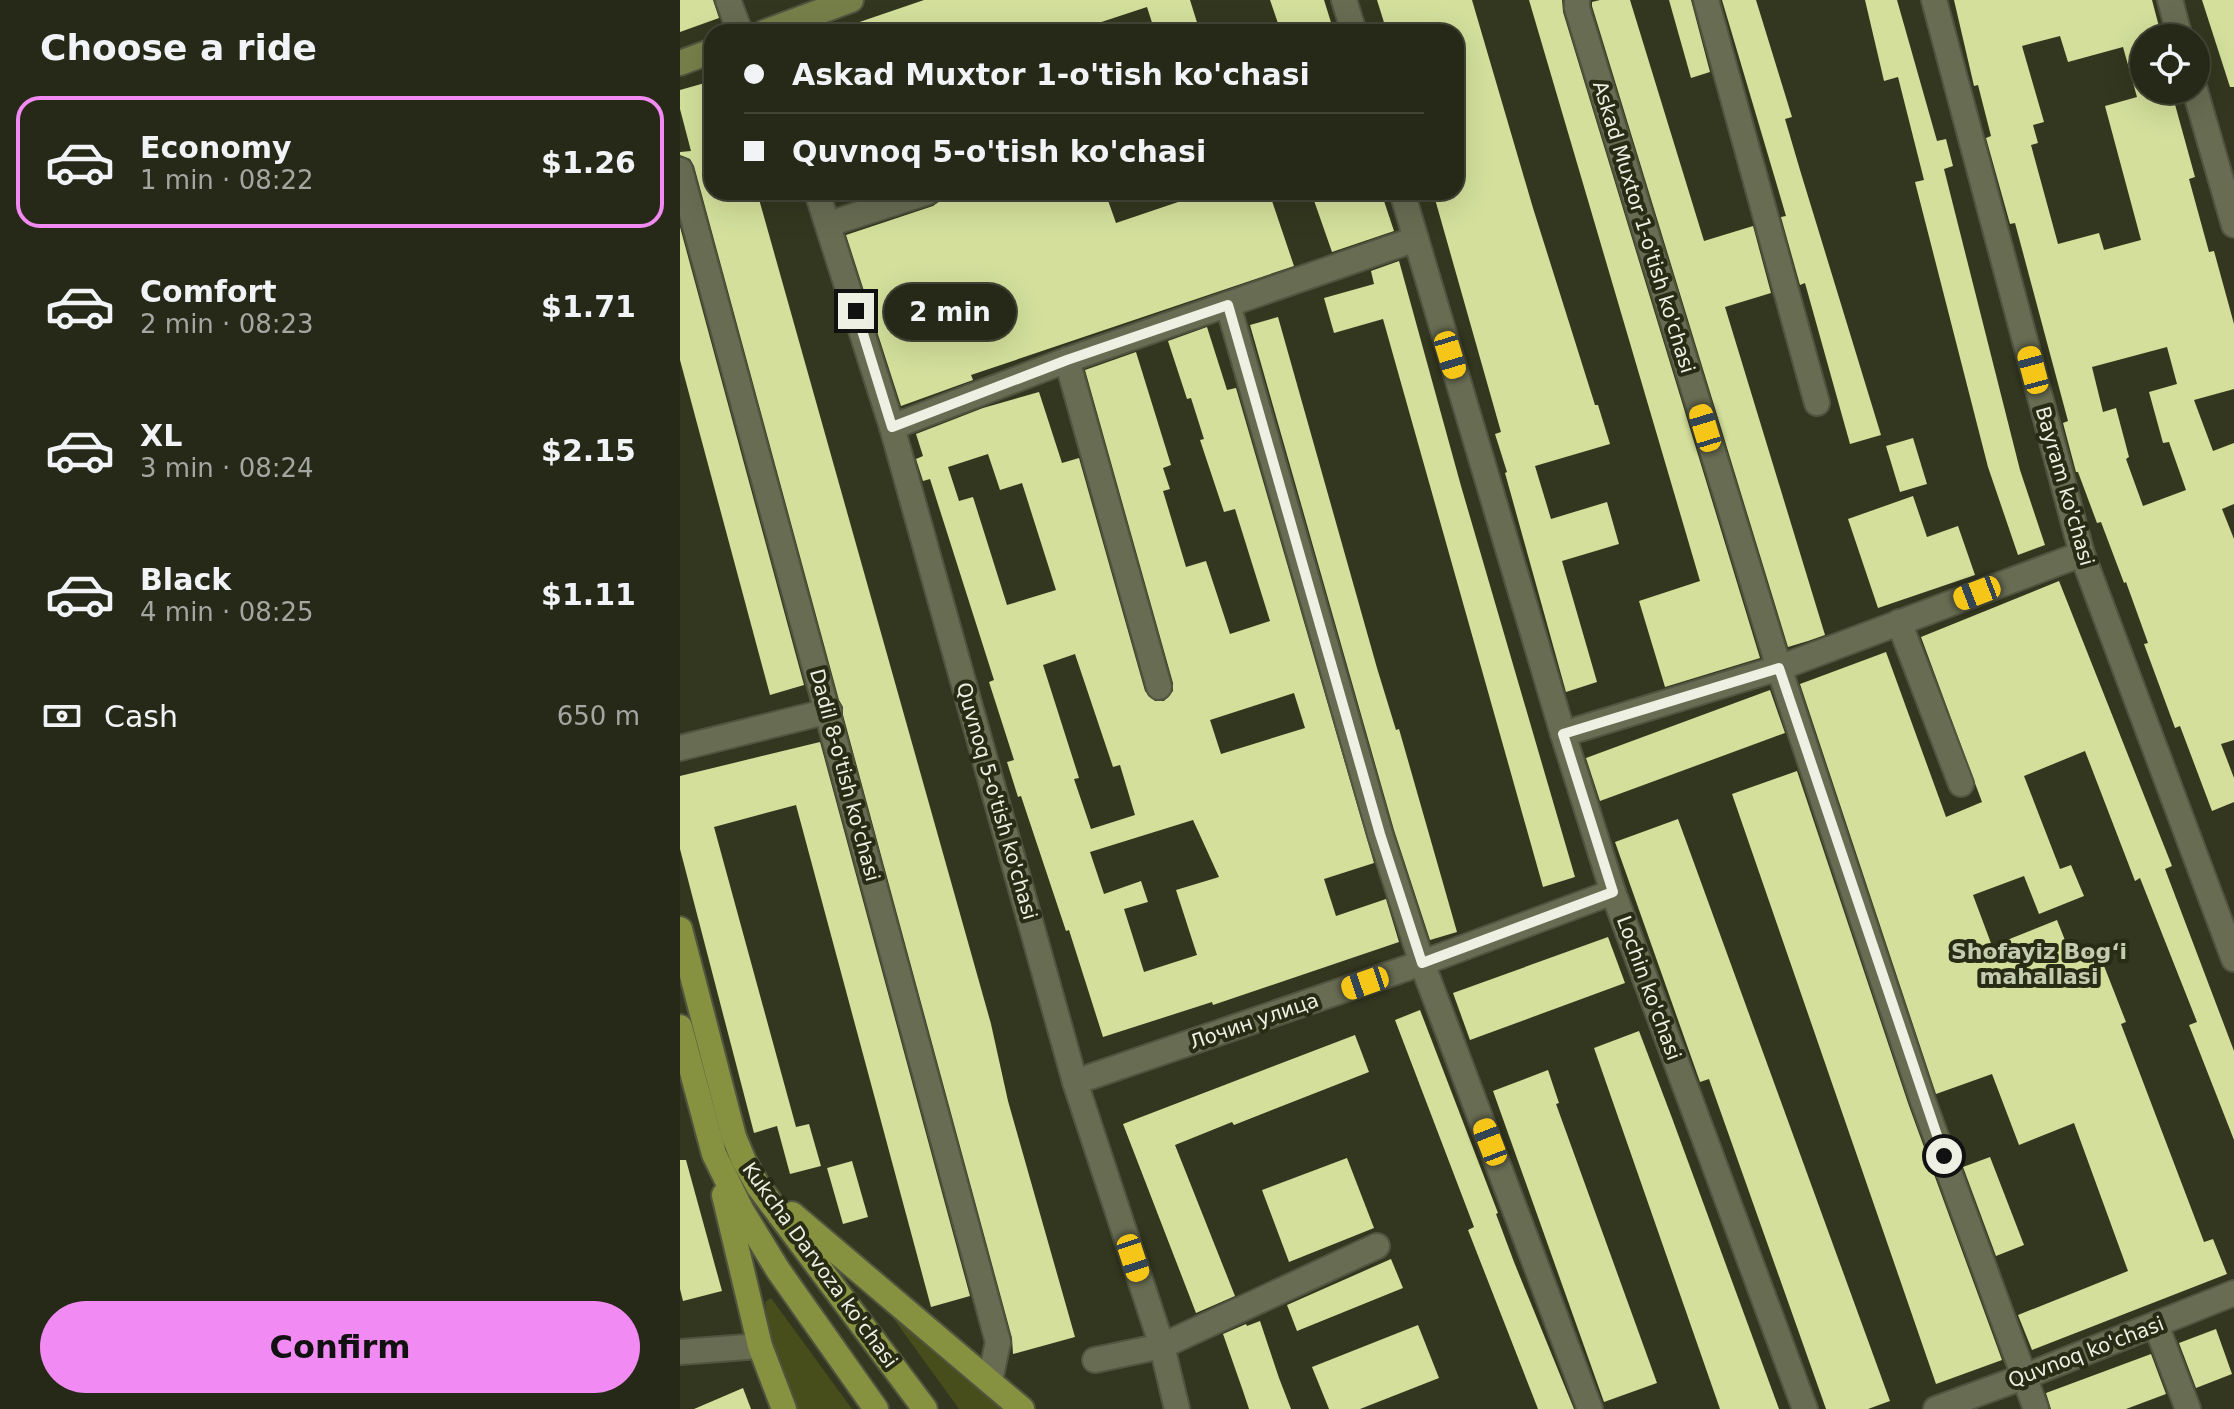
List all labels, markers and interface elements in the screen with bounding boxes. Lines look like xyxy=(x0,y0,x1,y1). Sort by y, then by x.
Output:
map controls xyxy=(2130,24,2210,104)
button: locate xyxy=(2130,24,2210,104)
text: Choose a ride xyxy=(40,27,317,68)
text: Askad Muxtor 1-o'tish ko'chasi xyxy=(792,57,1310,92)
street label: Askad Muxtor 1-o'tish ko'chasi xyxy=(1588,78,1700,376)
icon: car xyxy=(44,126,116,198)
text: Economy xyxy=(140,130,292,165)
text: Quvnoq 5-o'tish ko'chasi xyxy=(792,134,1206,169)
text: $1.26 xyxy=(541,145,636,180)
text: 1 min · 08:22 xyxy=(140,165,314,195)
icon: car xyxy=(44,270,116,342)
text: Comfort xyxy=(140,274,277,309)
callout: 2 min xyxy=(884,283,1016,339)
text: $1.71 xyxy=(541,289,636,324)
route end xyxy=(838,293,874,329)
text: 2 min xyxy=(909,297,991,327)
text: 2 min · 08:23 xyxy=(140,309,314,339)
car xyxy=(1432,329,1468,381)
car xyxy=(2015,344,2051,396)
car xyxy=(1687,402,1723,454)
street label: Bayram ko'chasi xyxy=(2031,404,2099,568)
icon: car xyxy=(44,414,116,486)
text: XL xyxy=(140,418,182,453)
text: $2.15 xyxy=(541,433,636,468)
text: 3 min · 08:24 xyxy=(140,453,314,483)
icon: car xyxy=(44,558,116,630)
text: Black xyxy=(140,562,231,597)
car xyxy=(1950,573,2004,613)
text: $1.11 xyxy=(541,577,636,612)
text: 4 min · 08:25 xyxy=(140,597,314,627)
street label: Dadil 8-o'tish ko'chasi xyxy=(805,666,885,884)
street label: Quvnoq 5-o'tish ko'chasi xyxy=(952,680,1042,922)
icon: cash xyxy=(40,694,84,738)
text: Cash xyxy=(104,699,178,734)
text: 650 m xyxy=(557,701,640,731)
street label: Lochin ko'chasi xyxy=(1612,913,1686,1063)
district label: Shofayiz Bogʻi mahallasi xyxy=(1951,939,2127,989)
car xyxy=(1338,964,1392,1002)
street label: Лочин улица xyxy=(1186,988,1322,1054)
car xyxy=(1470,1115,1510,1169)
route start xyxy=(1926,1138,1962,1174)
street label: Kukcha Darvoza ko'chasi xyxy=(737,1158,903,1372)
car xyxy=(1114,1231,1152,1285)
button: Confirm xyxy=(40,1301,640,1393)
street label: Quvnoq ko'chasi xyxy=(2005,1311,2167,1393)

